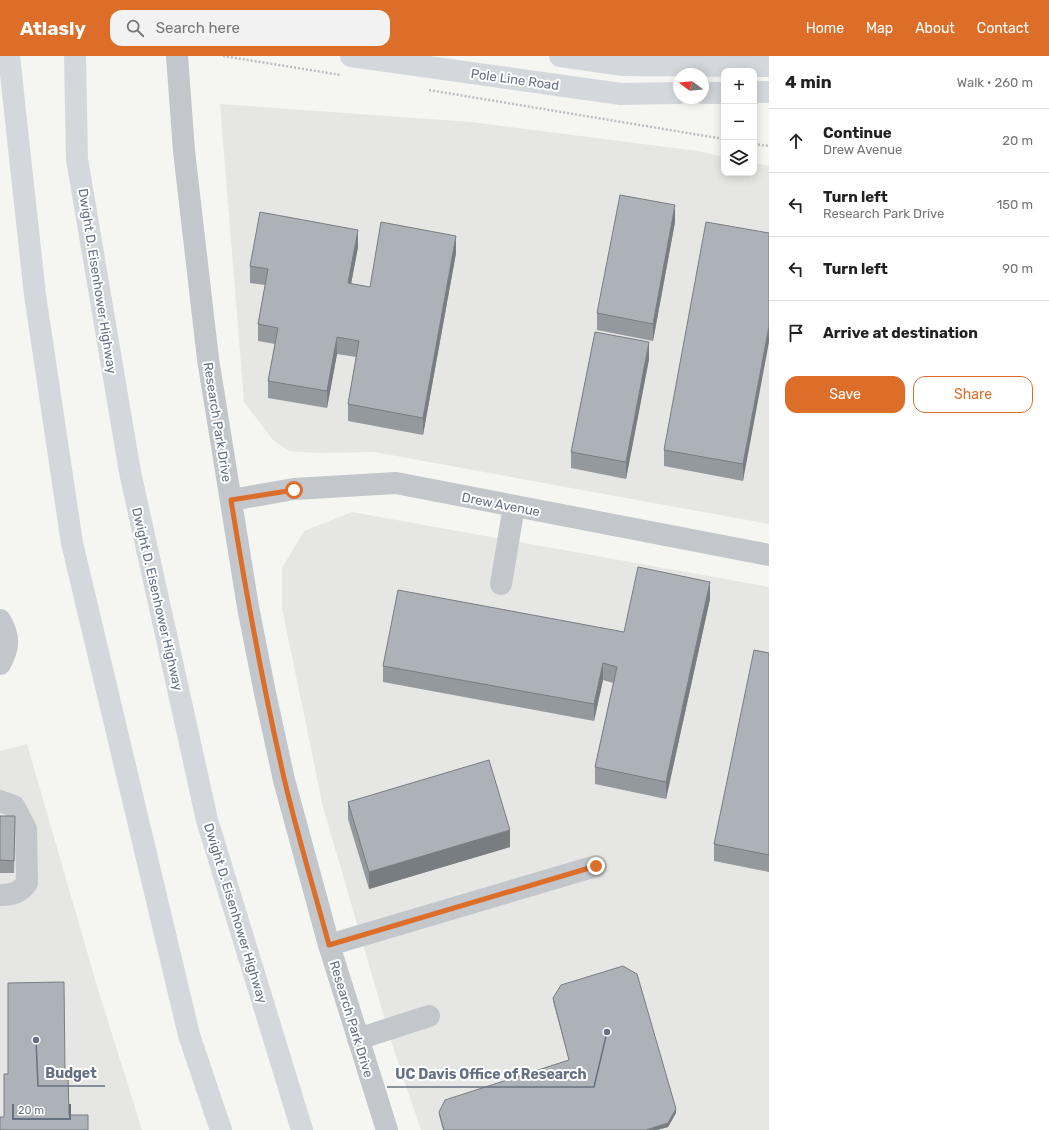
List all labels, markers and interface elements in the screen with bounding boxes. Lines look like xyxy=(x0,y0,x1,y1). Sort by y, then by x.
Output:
search box xyxy=(110,10,390,46)
text: Atlasly xyxy=(20,17,86,40)
icon: search xyxy=(124,17,146,39)
text: Search here xyxy=(156,19,240,37)
text: Home xyxy=(806,20,844,37)
text: Map xyxy=(866,20,893,37)
text: About xyxy=(915,20,955,37)
text: Contact xyxy=(977,20,1029,37)
street label: Pole Line Road xyxy=(470,66,560,93)
north arrow xyxy=(673,68,709,104)
map controls xyxy=(721,68,757,176)
button: + xyxy=(721,68,757,104)
text: 4 min xyxy=(785,72,832,92)
text: Walk · 260 m xyxy=(957,75,1033,90)
button: − xyxy=(721,104,757,140)
text: Continue xyxy=(823,124,892,142)
icon: ahead xyxy=(785,130,807,152)
text: 20 m xyxy=(1002,133,1033,148)
button: layers xyxy=(721,140,757,176)
text: Drew Avenue xyxy=(823,142,902,157)
street label: Dwight D. Eisenhower Highway xyxy=(74,187,120,375)
text: Turn left xyxy=(823,188,888,206)
icon: left xyxy=(785,194,807,216)
text: 150 m xyxy=(997,197,1033,212)
text: Research Park Drive xyxy=(823,206,944,221)
icon: left xyxy=(785,258,807,280)
text: Turn left xyxy=(823,260,888,278)
text: 90 m xyxy=(1002,261,1033,276)
icon: arrive xyxy=(785,322,807,344)
text: Arrive at destination xyxy=(823,324,978,342)
street label: Research Park Drive xyxy=(201,361,234,483)
button: Save xyxy=(785,376,905,413)
button: Share xyxy=(913,376,1033,413)
route start xyxy=(285,481,303,499)
street label: Drew Avenue xyxy=(461,490,541,519)
street label: Dwight D. Eisenhower Highway xyxy=(128,506,186,692)
street label: Dwight D. Eisenhower Highway xyxy=(200,821,270,1005)
route end xyxy=(587,857,605,875)
street label: Research Park Drive xyxy=(327,959,376,1079)
callout: Budget xyxy=(38,1060,105,1086)
callout: UC Davis Office of Research xyxy=(387,1061,594,1087)
text: Budget xyxy=(45,1065,97,1082)
text: UC Davis Office of Research xyxy=(395,1066,587,1083)
scale bar xyxy=(12,1102,71,1121)
text: 20 m xyxy=(18,1104,44,1117)

